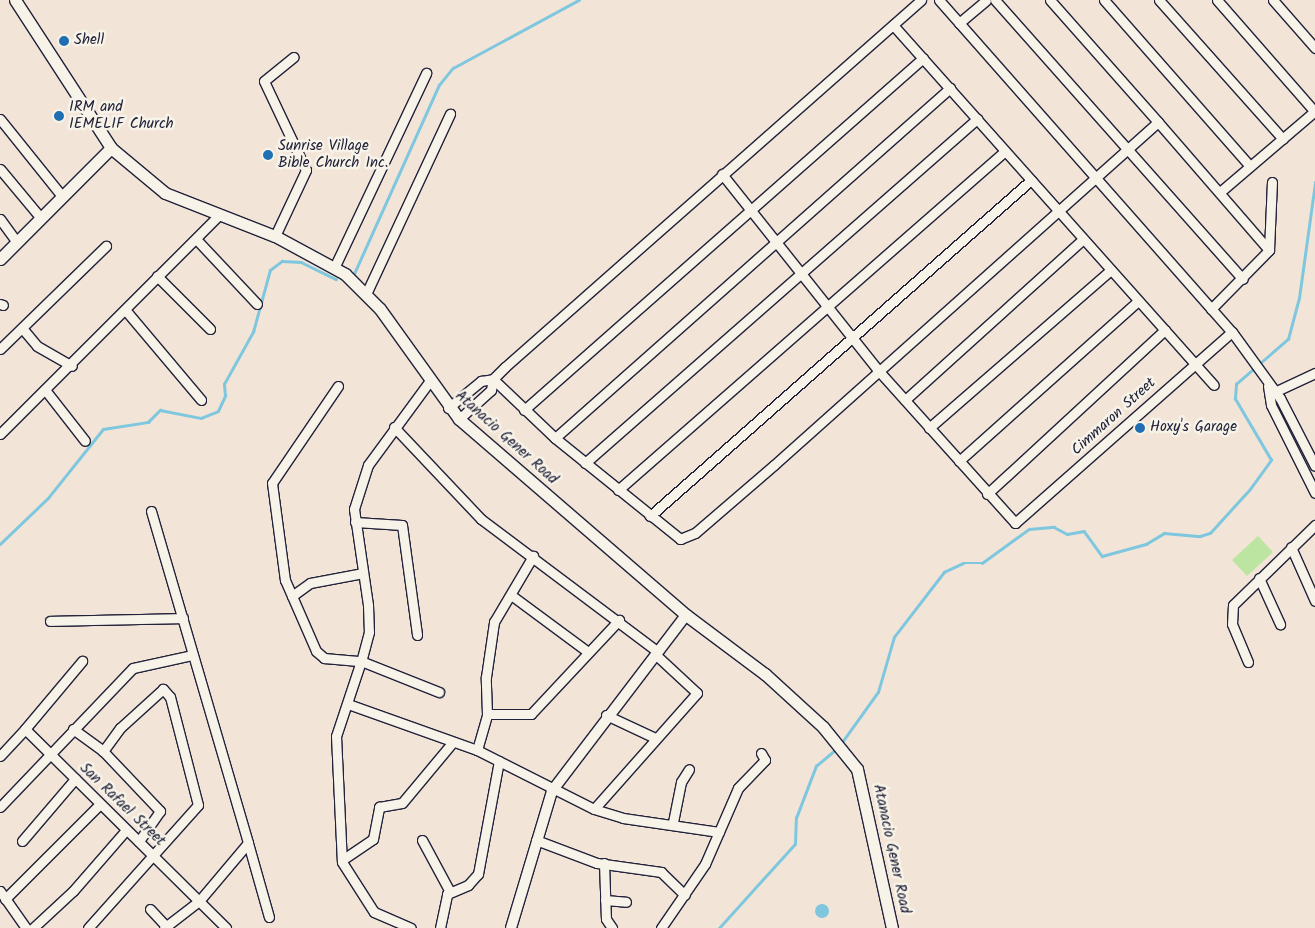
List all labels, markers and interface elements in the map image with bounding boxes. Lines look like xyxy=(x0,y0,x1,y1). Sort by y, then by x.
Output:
place label: Shell xyxy=(74,32,104,50)
marker: Shell xyxy=(58,35,70,47)
place label: IRM and IEMELIF Church xyxy=(69,98,174,133)
marker: IRM and IEMELIF Church xyxy=(53,110,65,122)
place label: Sunrise Village Bible Church Inc. xyxy=(278,137,388,172)
marker: Sunrise Village Bible Church Inc. xyxy=(262,149,274,161)
street label: Cimmaron Street xyxy=(1068,374,1160,460)
street label: Atanacio Gener Road xyxy=(451,387,561,489)
place label: Hoxy's Garage xyxy=(1150,419,1237,437)
marker: Hoxy's Garage xyxy=(1134,422,1146,434)
street label: San Rafael Street xyxy=(75,760,169,850)
street label: Atanacio Gener Road xyxy=(868,783,914,915)

